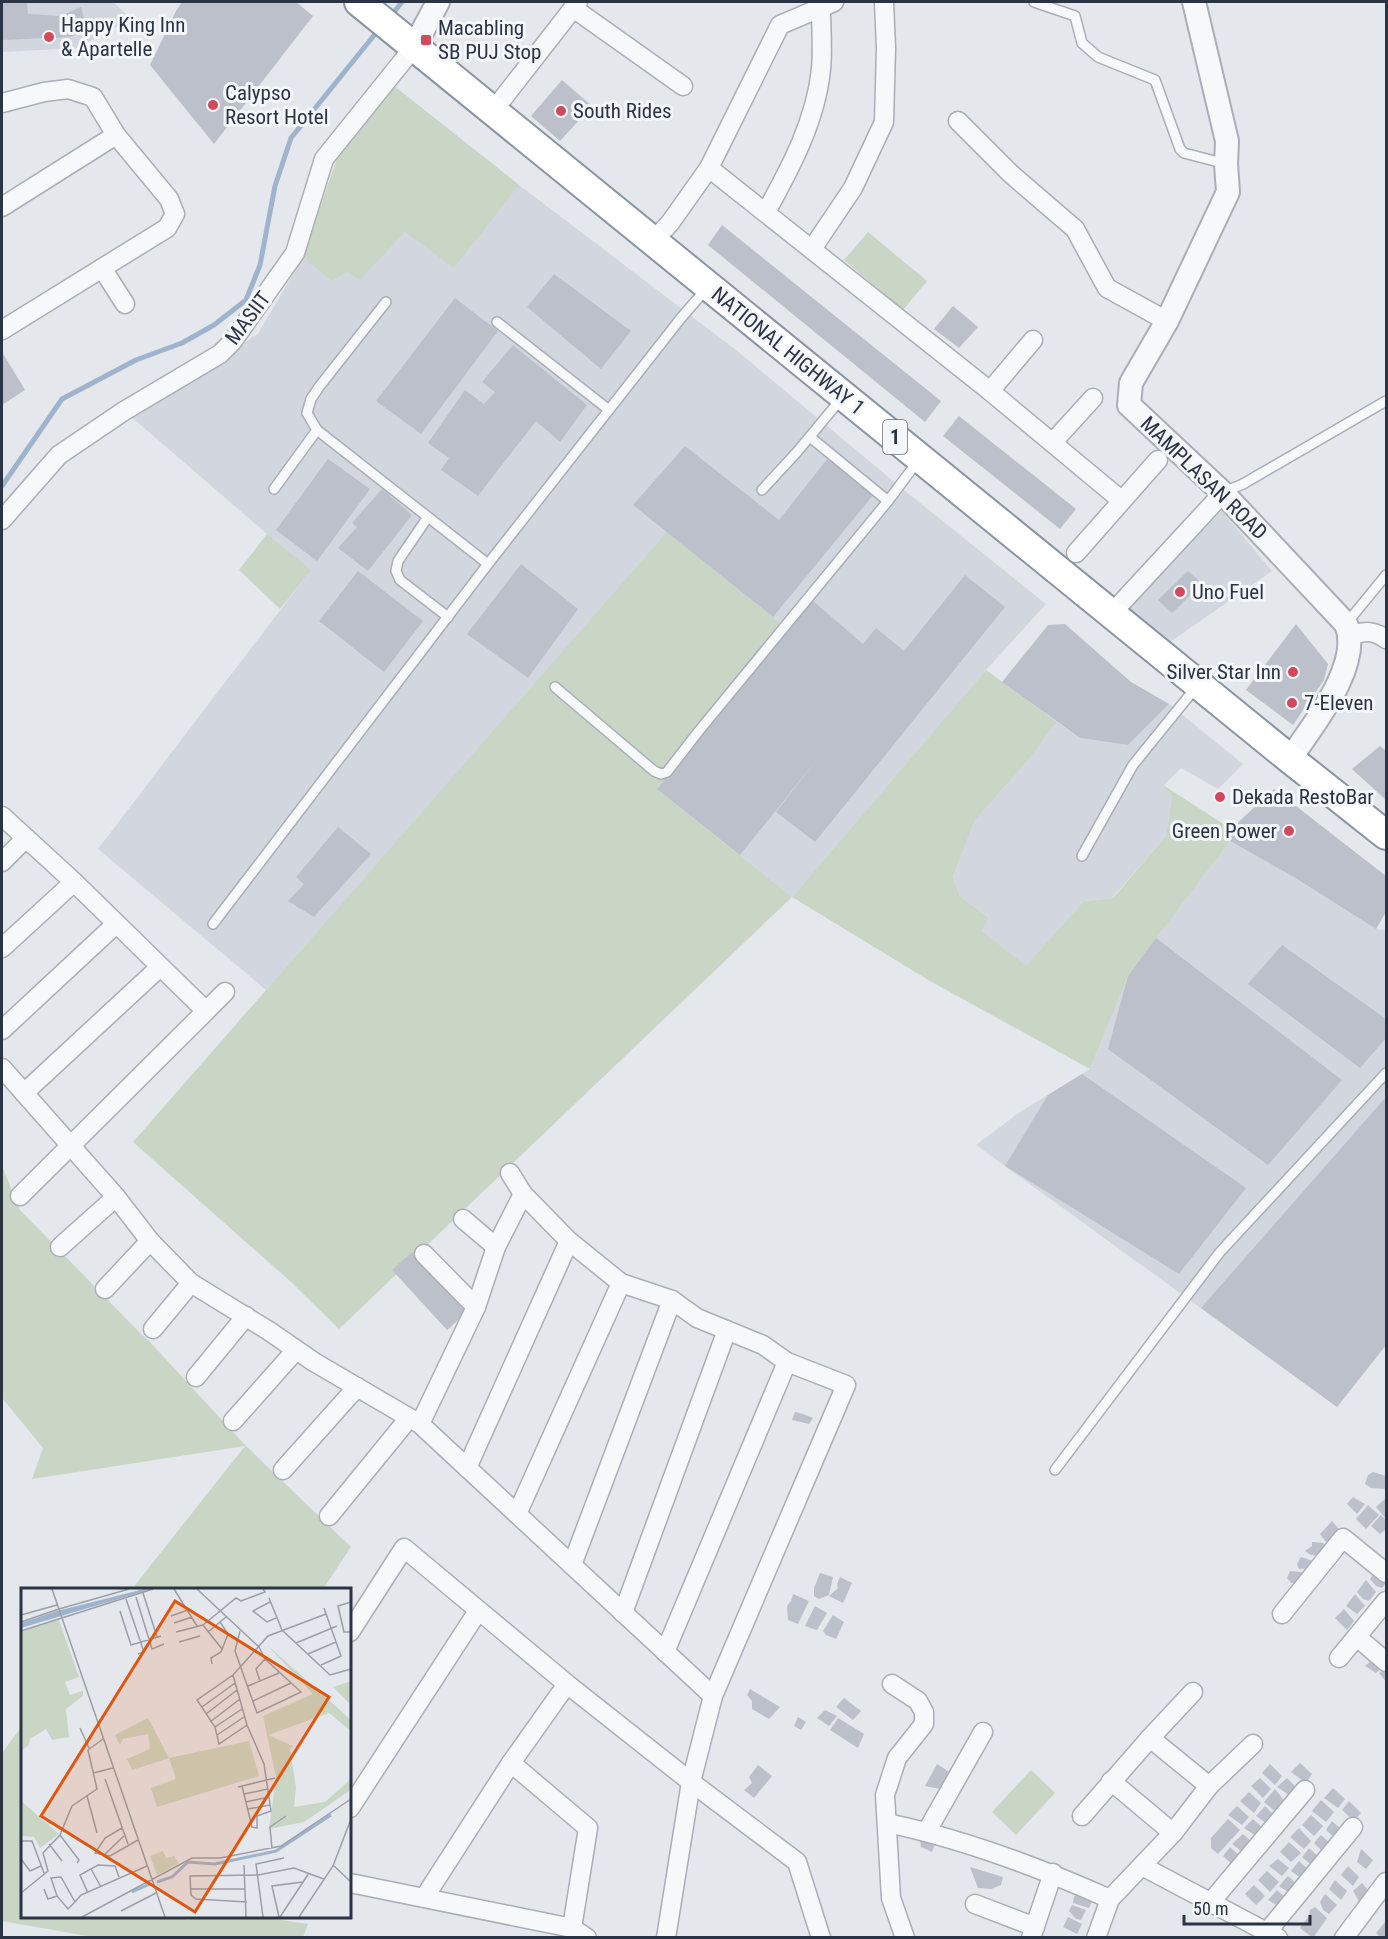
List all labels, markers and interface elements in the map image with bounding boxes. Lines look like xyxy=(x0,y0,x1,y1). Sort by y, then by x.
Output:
place label: Happy King Inn & Apartelle xyxy=(61,13,185,61)
place label: Macabling SB PUJ Stop xyxy=(438,16,541,64)
marker: Happy King Inn & Apartelle xyxy=(42,30,56,44)
marker: Macabling SB PUJ Stop xyxy=(419,33,433,47)
place label: Calypso Resort Hotel xyxy=(225,81,329,129)
marker: Calypso Resort Hotel xyxy=(206,98,220,112)
place label: South Rides xyxy=(573,99,672,123)
marker: South Rides xyxy=(554,104,568,118)
street label: NATIONAL HIGHWAY 1 xyxy=(707,282,869,420)
street label: MASIIT xyxy=(220,287,276,349)
street label: MAMPLASAN ROAD xyxy=(1136,412,1272,544)
road number: 1 xyxy=(883,420,907,454)
place label: Uno Fuel xyxy=(1192,580,1264,604)
marker: Uno Fuel xyxy=(1173,585,1187,599)
place label: Silver Star Inn xyxy=(1167,660,1281,684)
marker: Silver Star Inn xyxy=(1286,665,1300,679)
place label: 7-Eleven xyxy=(1304,691,1373,715)
marker: 7-Eleven xyxy=(1285,696,1299,710)
place label: Dekada RestoBar xyxy=(1232,785,1374,809)
marker: Dekada RestoBar xyxy=(1213,790,1227,804)
place label: Green Power xyxy=(1172,819,1277,843)
marker: Green Power xyxy=(1282,824,1296,838)
inset map xyxy=(21,1588,351,1918)
scale bar xyxy=(1184,1888,1310,1926)
text: 50 m xyxy=(1193,1898,1228,1919)

